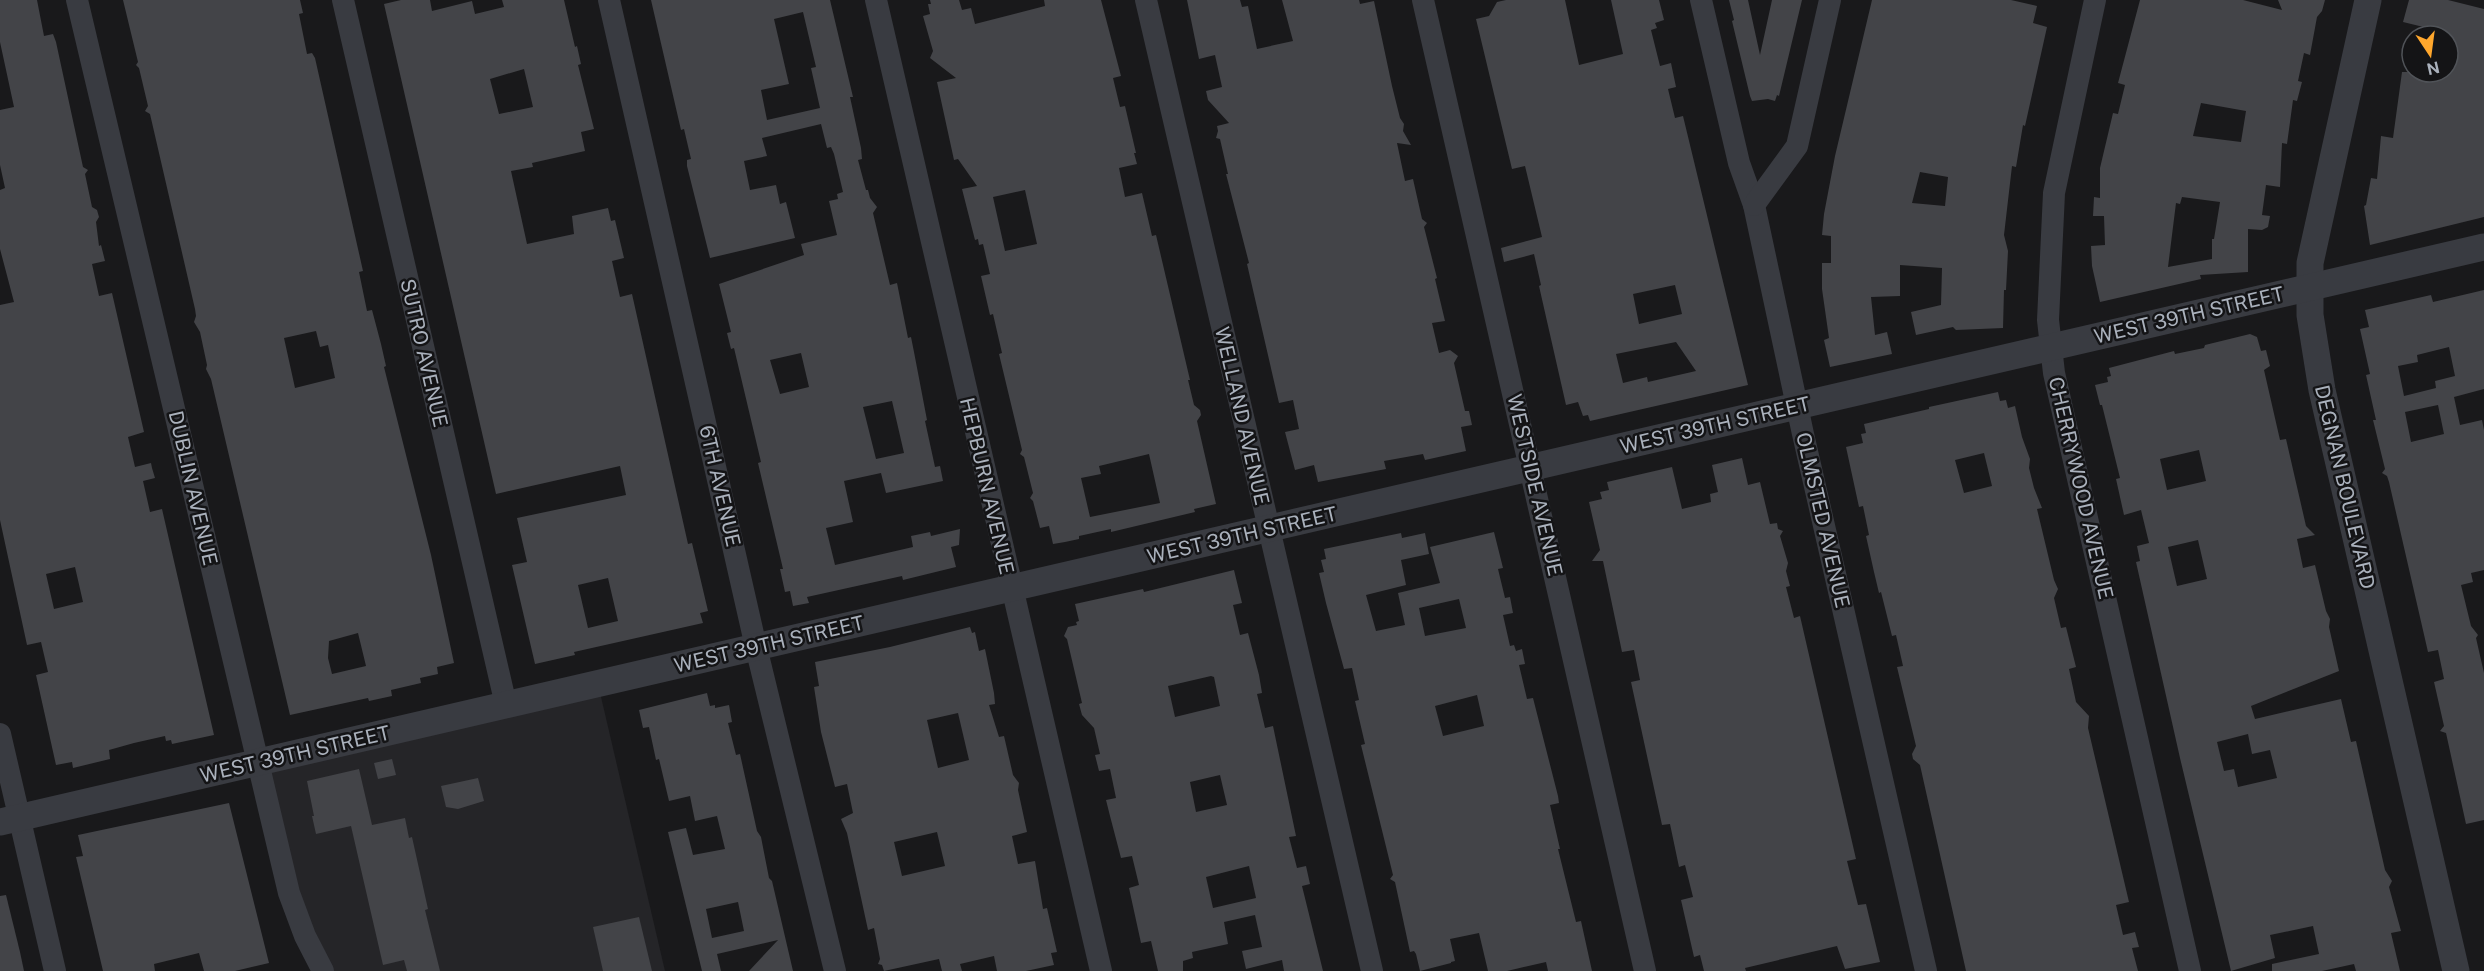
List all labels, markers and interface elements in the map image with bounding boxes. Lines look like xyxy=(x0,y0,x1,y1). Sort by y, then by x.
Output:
north arrow xyxy=(2400,24,2460,84)
text: N xyxy=(2425,57,2441,79)
street label: SUTRO AVENUE xyxy=(395,277,453,429)
street label: WEST 39TH STREET xyxy=(2092,281,2286,349)
street label: WELLAND AVENUE xyxy=(1210,324,1274,508)
street label: CHERRYWOOD AVENUE xyxy=(2044,375,2118,601)
street label: DEGNAN BOULEVARD xyxy=(2310,383,2380,591)
street label: WEST 39TH STREET xyxy=(1618,391,1812,459)
street label: WESTSIDE AVENUE xyxy=(1502,392,1568,578)
street label: HEPBURN AVENUE xyxy=(955,395,1019,577)
street label: DUBLIN AVENUE xyxy=(164,408,222,568)
street label: 6TH AVENUE xyxy=(694,423,746,549)
street label: OLMSTED AVENUE xyxy=(1791,430,1855,610)
street label: WEST 39TH STREET xyxy=(1145,501,1339,569)
street label: WEST 39TH STREET xyxy=(672,610,866,678)
street label: WEST 39TH STREET xyxy=(198,720,392,788)

